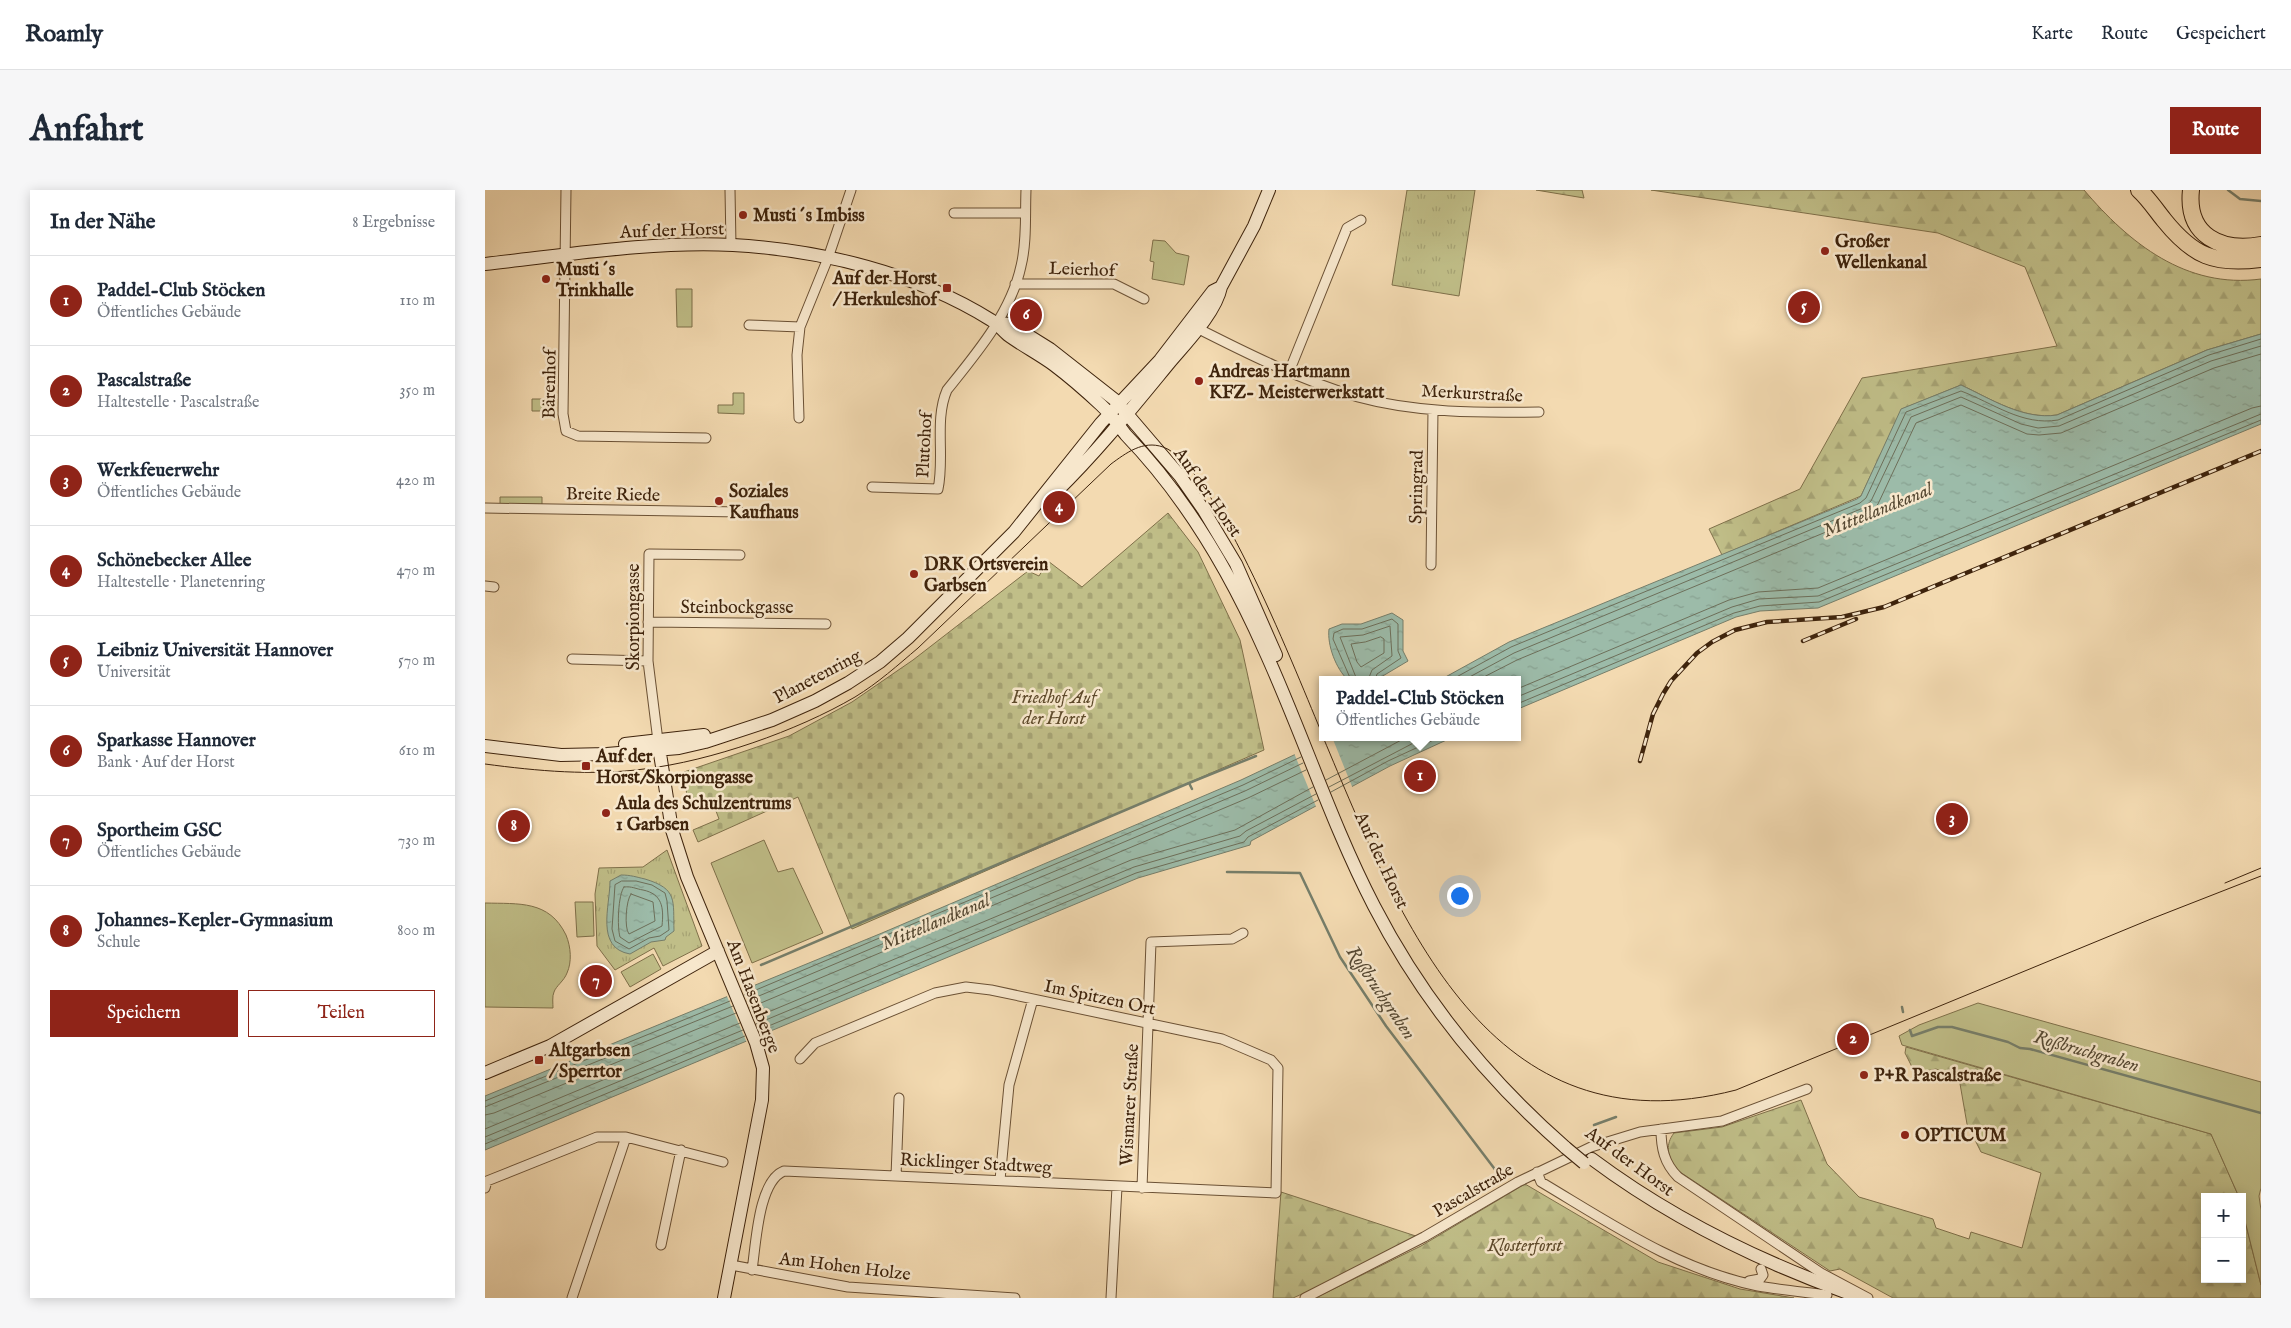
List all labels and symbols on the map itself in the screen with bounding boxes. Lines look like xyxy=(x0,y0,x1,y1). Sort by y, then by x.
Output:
place label: Musti´s Imbiss xyxy=(753,205,865,228)
marker: Musti´s Imbiss xyxy=(737,209,749,221)
street label: Auf der Horst xyxy=(619,218,725,245)
place label: Großer Wellenkanal xyxy=(1834,231,1928,275)
marker: Großer Wellenkanal xyxy=(1819,245,1831,257)
street label: Leierhof xyxy=(1048,258,1119,283)
place label: Musti´s Trinkhalle xyxy=(555,259,635,303)
place label: Auf der Horst / Herkuleshof xyxy=(832,268,940,312)
marker: Musti´s Trinkhalle xyxy=(540,273,552,285)
marker: Auf der Horst / Herkuleshof xyxy=(941,282,953,294)
pin: 5 xyxy=(1788,288,1820,326)
pin: 6 xyxy=(1010,296,1042,334)
street label: Bärenhof xyxy=(538,345,563,419)
place label: Andreas Hartmann KFZ- Meisterwerkstatt xyxy=(1208,361,1385,405)
marker: Andreas Hartmann KFZ- Meisterwerkstatt xyxy=(1193,375,1205,387)
street label: Merkurstraße xyxy=(1421,380,1523,409)
street label: Plutohof xyxy=(912,408,939,479)
street label: Auf der Horst xyxy=(1167,443,1246,542)
street label: Springrad xyxy=(1405,450,1430,524)
water label: Mittellandkanal xyxy=(1819,477,1938,544)
place label: Soziales Kaufhaus xyxy=(729,481,799,525)
street label: Breite Riede xyxy=(566,483,660,508)
pin: 4 xyxy=(1043,488,1075,526)
marker: Soziales Kaufhaus xyxy=(713,495,725,507)
place label: DRK Ortsverein Garbsen xyxy=(924,554,1049,598)
street label: Skorpiongasse xyxy=(623,563,646,671)
marker: DRK Ortsverein Garbsen xyxy=(908,568,920,580)
street label: Steinbockgasse xyxy=(680,597,794,620)
street label: Planetenring xyxy=(770,645,866,710)
park label: Friedhof Auf der Horst xyxy=(1011,687,1101,731)
place label: Auf der Horst/Skorpiongasse xyxy=(595,746,754,790)
pin: 1 xyxy=(1404,757,1436,795)
marker: Auf der Horst/Skorpiongasse xyxy=(580,760,592,772)
place label: Aula des Schulzentrums 1 Garbsen xyxy=(615,793,792,837)
pin: 3 xyxy=(1936,800,1968,838)
pin: 8 xyxy=(498,807,530,845)
marker: Aula des Schulzentrums 1 Garbsen xyxy=(600,807,612,819)
street label: Auf der Horst xyxy=(1348,808,1413,913)
your location xyxy=(1447,883,1473,909)
water label: Mittellandkanal xyxy=(878,888,995,957)
street label: Am Hasenberge xyxy=(720,936,785,1057)
water label: Roßbruchgraben xyxy=(1340,941,1421,1045)
pin: 7 xyxy=(580,962,612,1000)
street label: Im Spitzen Ort xyxy=(1042,975,1157,1021)
pin: 2 xyxy=(1837,1020,1869,1058)
water label: Roßbruchgraben xyxy=(2031,1025,2142,1078)
place label: Altgarbsen / Sperrtor xyxy=(548,1040,631,1084)
street label: Wismarer Straße xyxy=(1116,1043,1145,1167)
marker: Altgarbsen / Sperrtor xyxy=(533,1054,545,1066)
place label: P+R Pascalstraße xyxy=(1874,1065,2002,1088)
marker: P+R Pascalstraße xyxy=(1858,1069,1870,1081)
street label: Auf der Horst xyxy=(1579,1122,1678,1202)
place label: OPTICUM xyxy=(1915,1125,2006,1148)
marker: OPTICUM xyxy=(1899,1129,1911,1141)
street label: Ricklinger Stadtweg xyxy=(899,1149,1053,1180)
street label: Pascalstraße xyxy=(1429,1159,1518,1224)
park label: Klosterforst xyxy=(1487,1235,1564,1258)
street label: Am Hohen Holze xyxy=(777,1248,912,1287)

